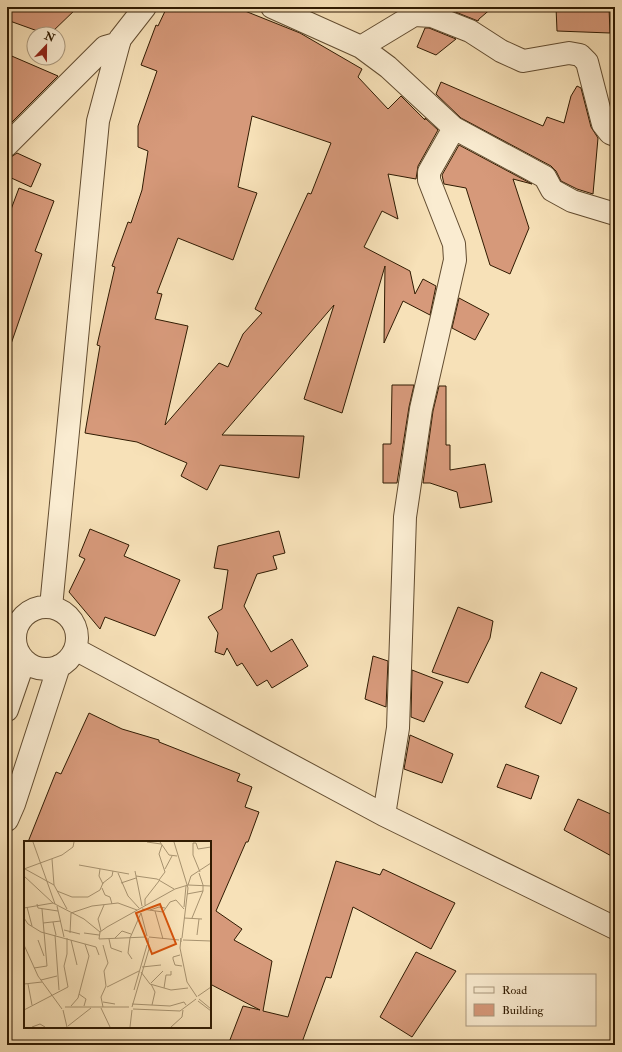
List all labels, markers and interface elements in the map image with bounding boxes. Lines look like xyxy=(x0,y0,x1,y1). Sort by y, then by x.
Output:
north arrow xyxy=(26,26,66,66)
text: N xyxy=(42,29,58,45)
inset map xyxy=(24,841,211,1028)
legend xyxy=(466,974,596,1026)
text: Road xyxy=(502,983,527,998)
text: Building xyxy=(502,1003,545,1018)

